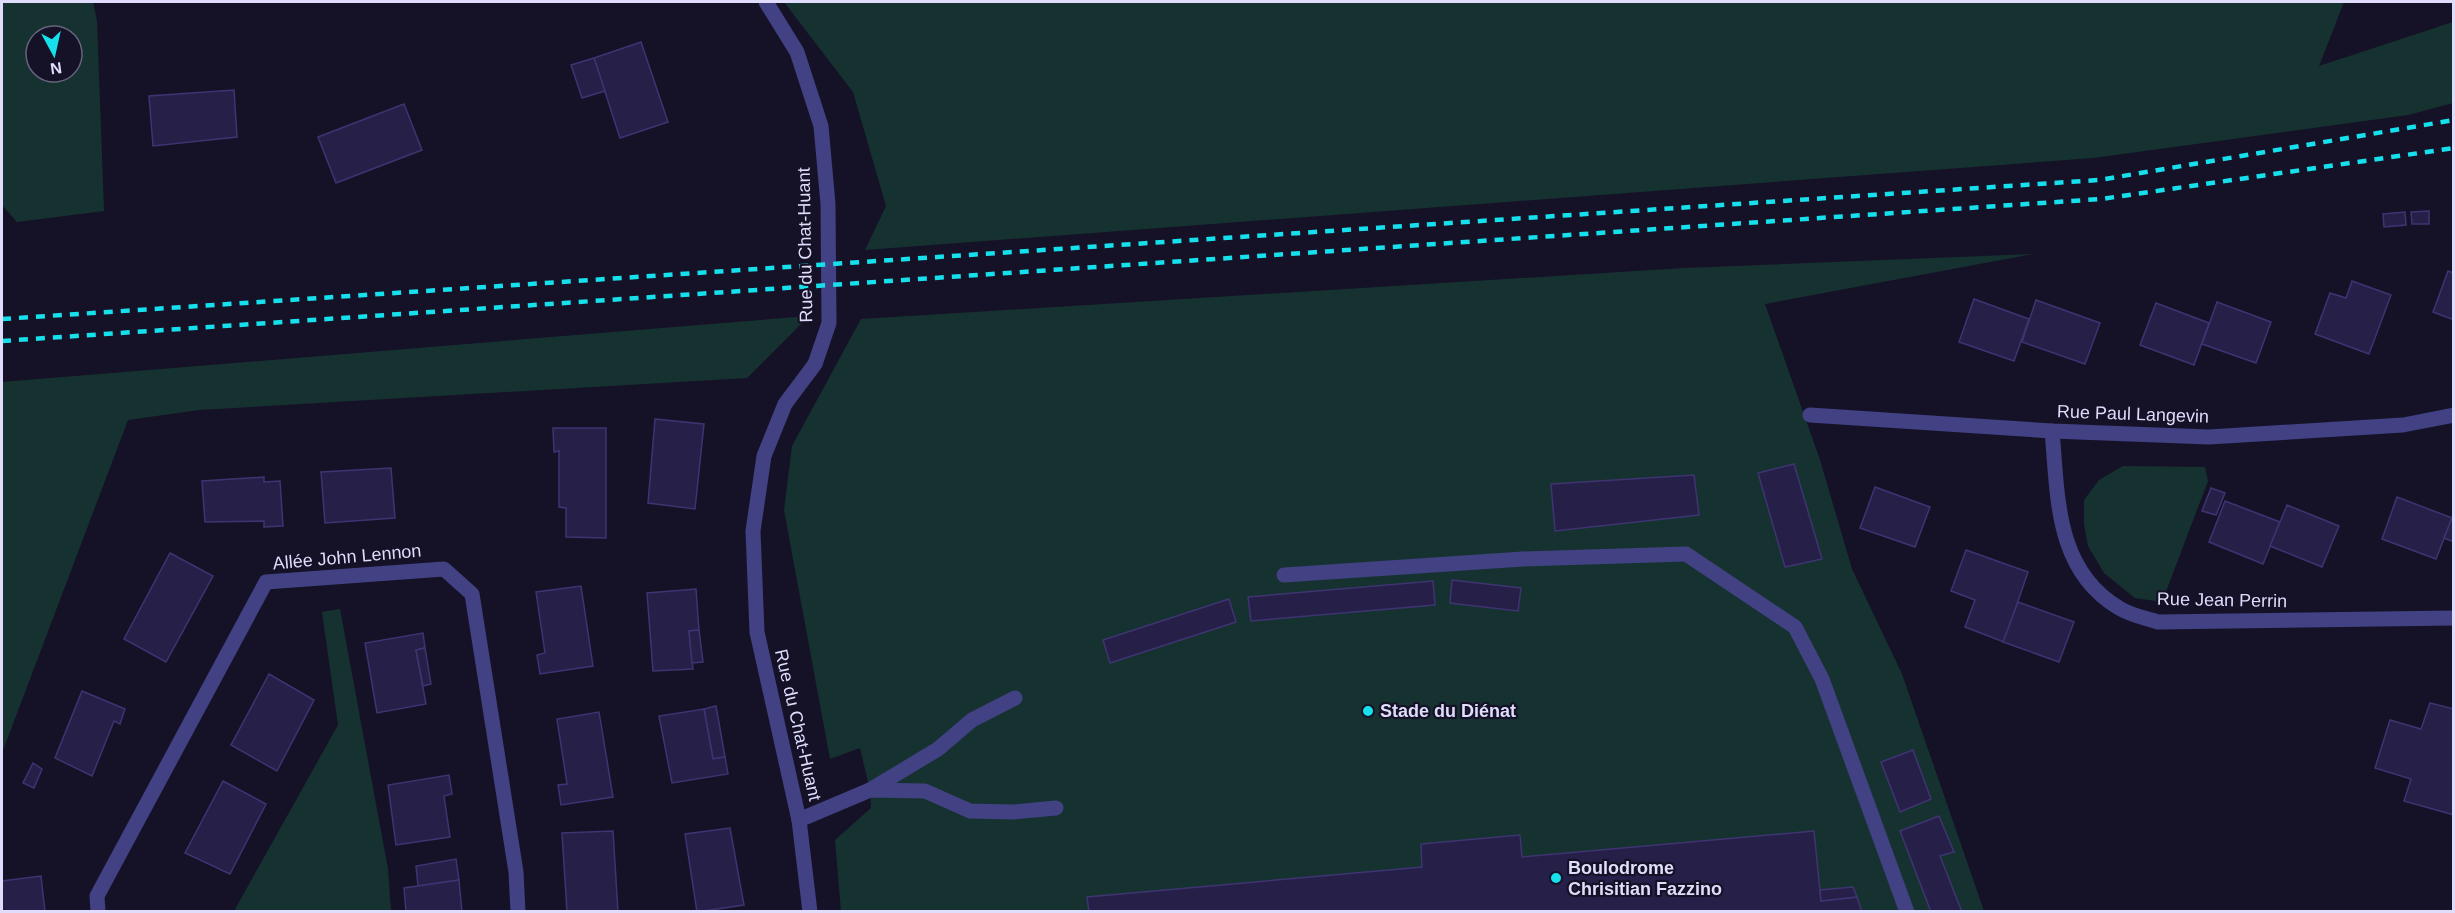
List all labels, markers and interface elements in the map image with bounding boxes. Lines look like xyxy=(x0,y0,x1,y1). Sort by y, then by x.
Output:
north arrow xyxy=(24,24,84,84)
text: N xyxy=(49,59,63,78)
street label: Rue du Chat-Huant xyxy=(794,167,816,323)
street label: Rue Paul Langevin xyxy=(2057,401,2209,427)
street label: Allée John Lennon xyxy=(272,541,422,573)
street label: Rue Jean Perrin xyxy=(2157,589,2287,611)
street label: Rue du Chat-Huant xyxy=(771,647,825,803)
place label: Stade du Diénat xyxy=(1380,701,1516,721)
marker: Stade du Diénat xyxy=(1361,704,1375,718)
place label: Boulodrome Chrisitian Fazzino xyxy=(1568,858,1722,899)
marker: Boulodrome Chrisitian Fazzino xyxy=(1549,871,1563,885)

